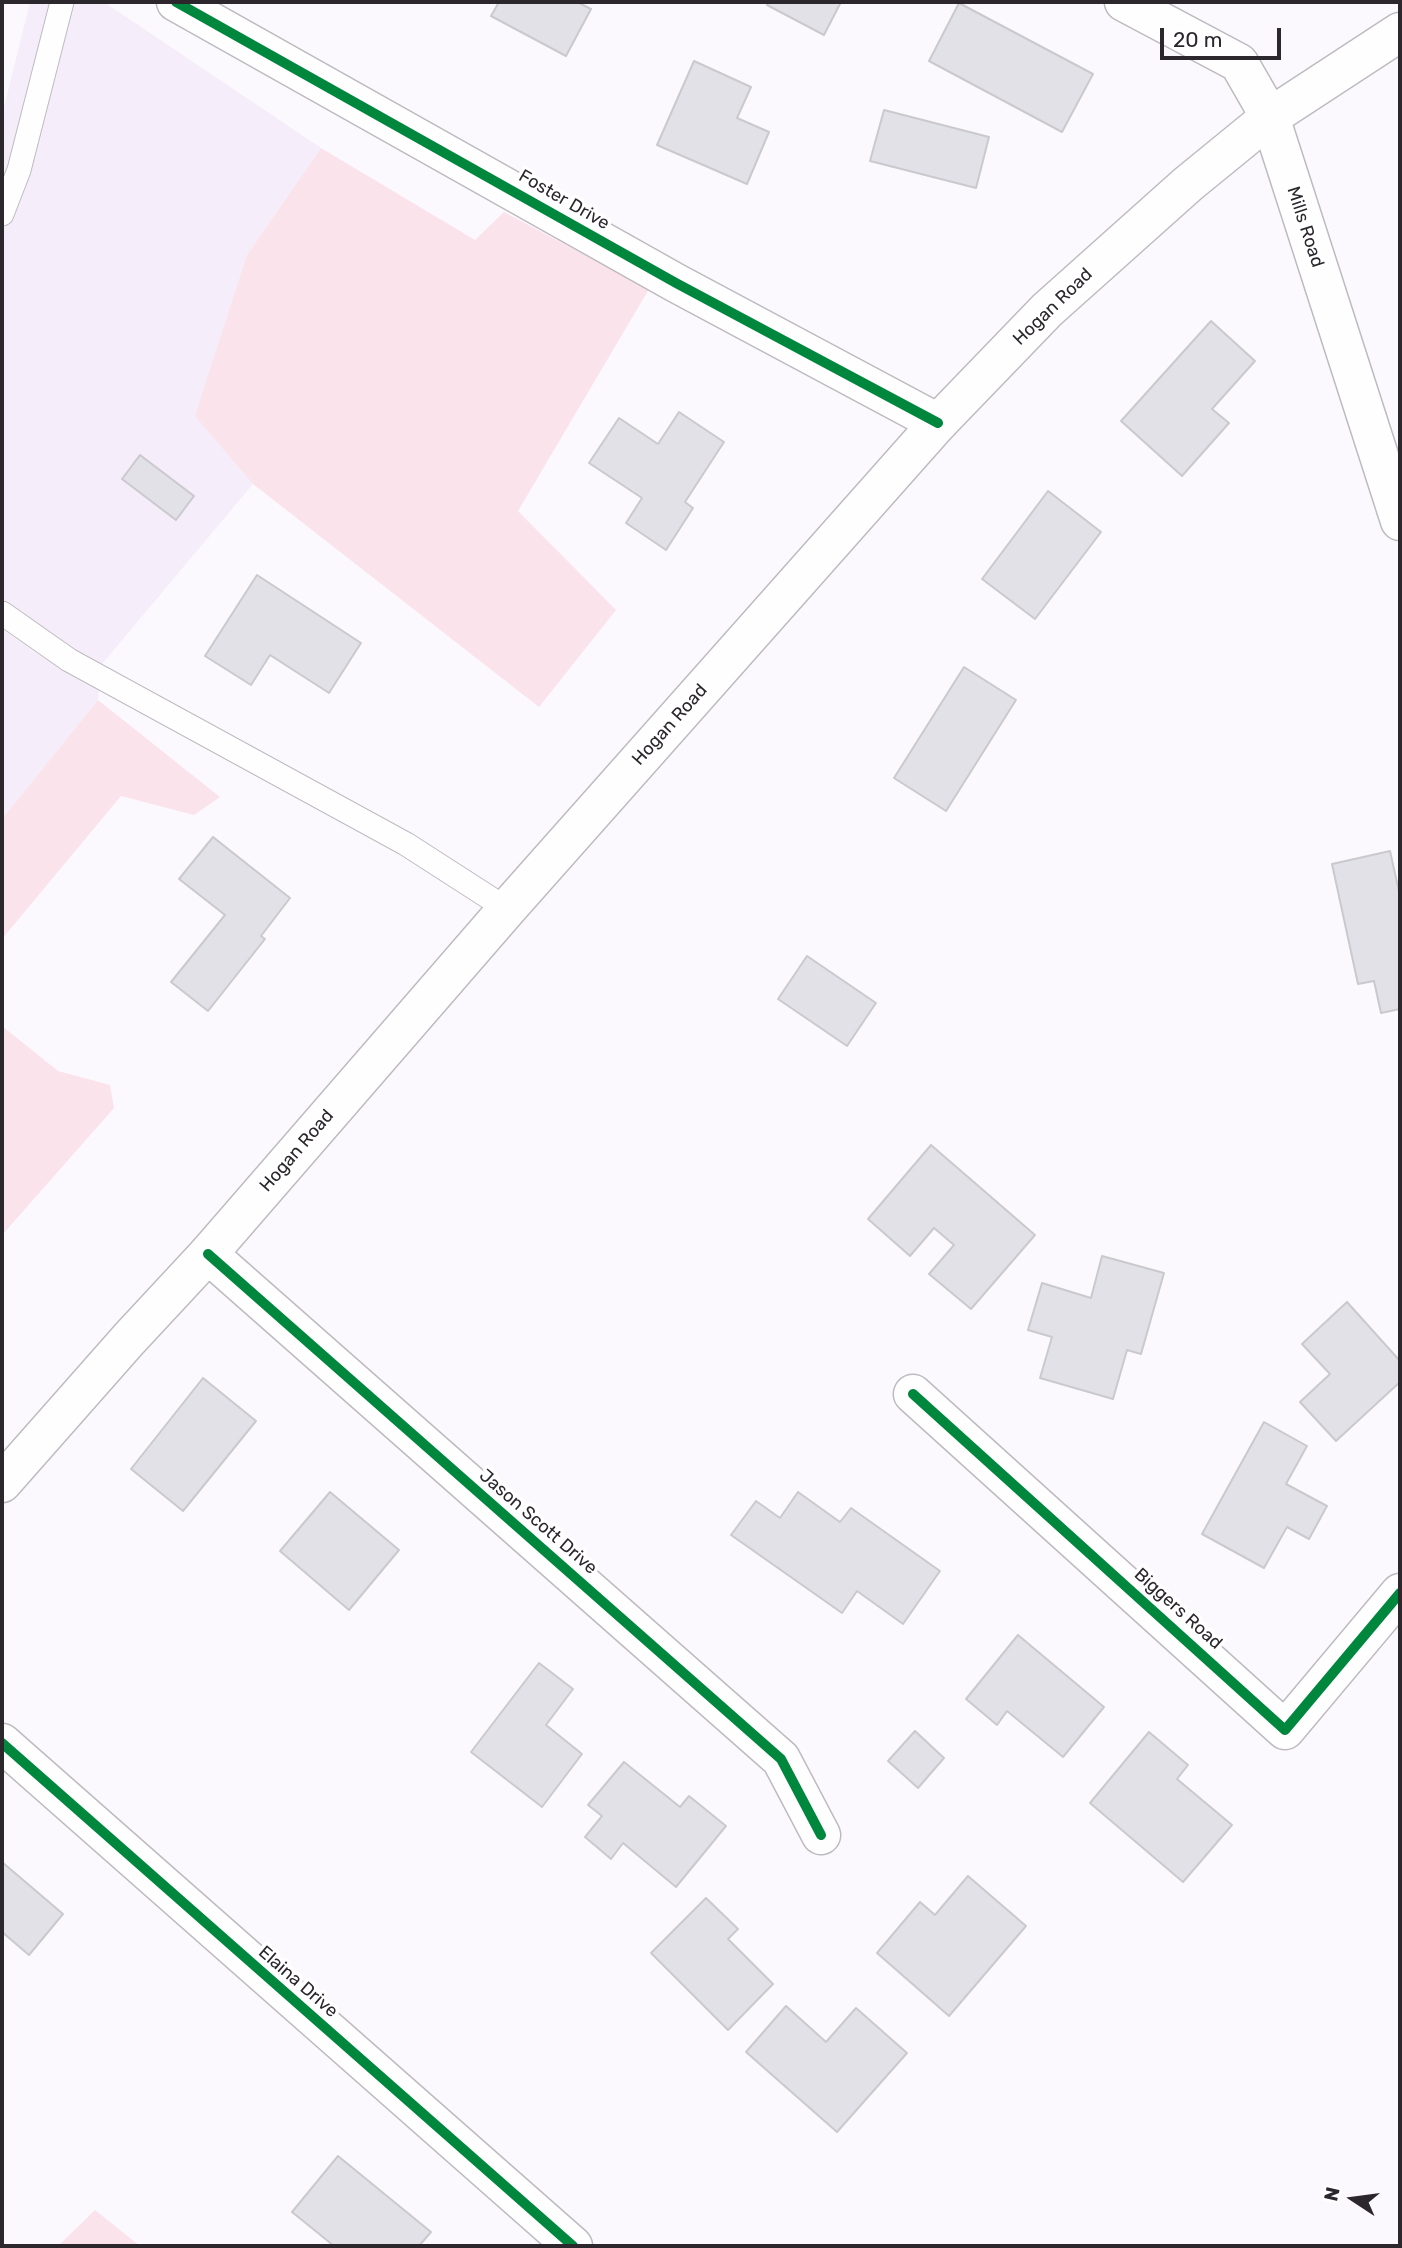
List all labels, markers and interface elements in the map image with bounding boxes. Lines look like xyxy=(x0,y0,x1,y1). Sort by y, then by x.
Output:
scale bar xyxy=(1164,14,1285,58)
text: 20 m xyxy=(1173,27,1222,52)
street label: Foster Drive xyxy=(515,165,613,235)
street label: Mills Road xyxy=(1282,184,1328,270)
street label: Hogan Road xyxy=(1009,264,1097,350)
street label: Hogan Road xyxy=(628,680,712,770)
street label: Hogan Road xyxy=(255,1105,339,1197)
street label: Jason Scott Drive xyxy=(475,1465,601,1579)
street label: Biggers Road xyxy=(1130,1564,1226,1654)
street label: Elaina Drive xyxy=(254,1942,342,2022)
north arrow xyxy=(1318,2164,1388,2234)
text: N xyxy=(1319,2185,1345,2203)

